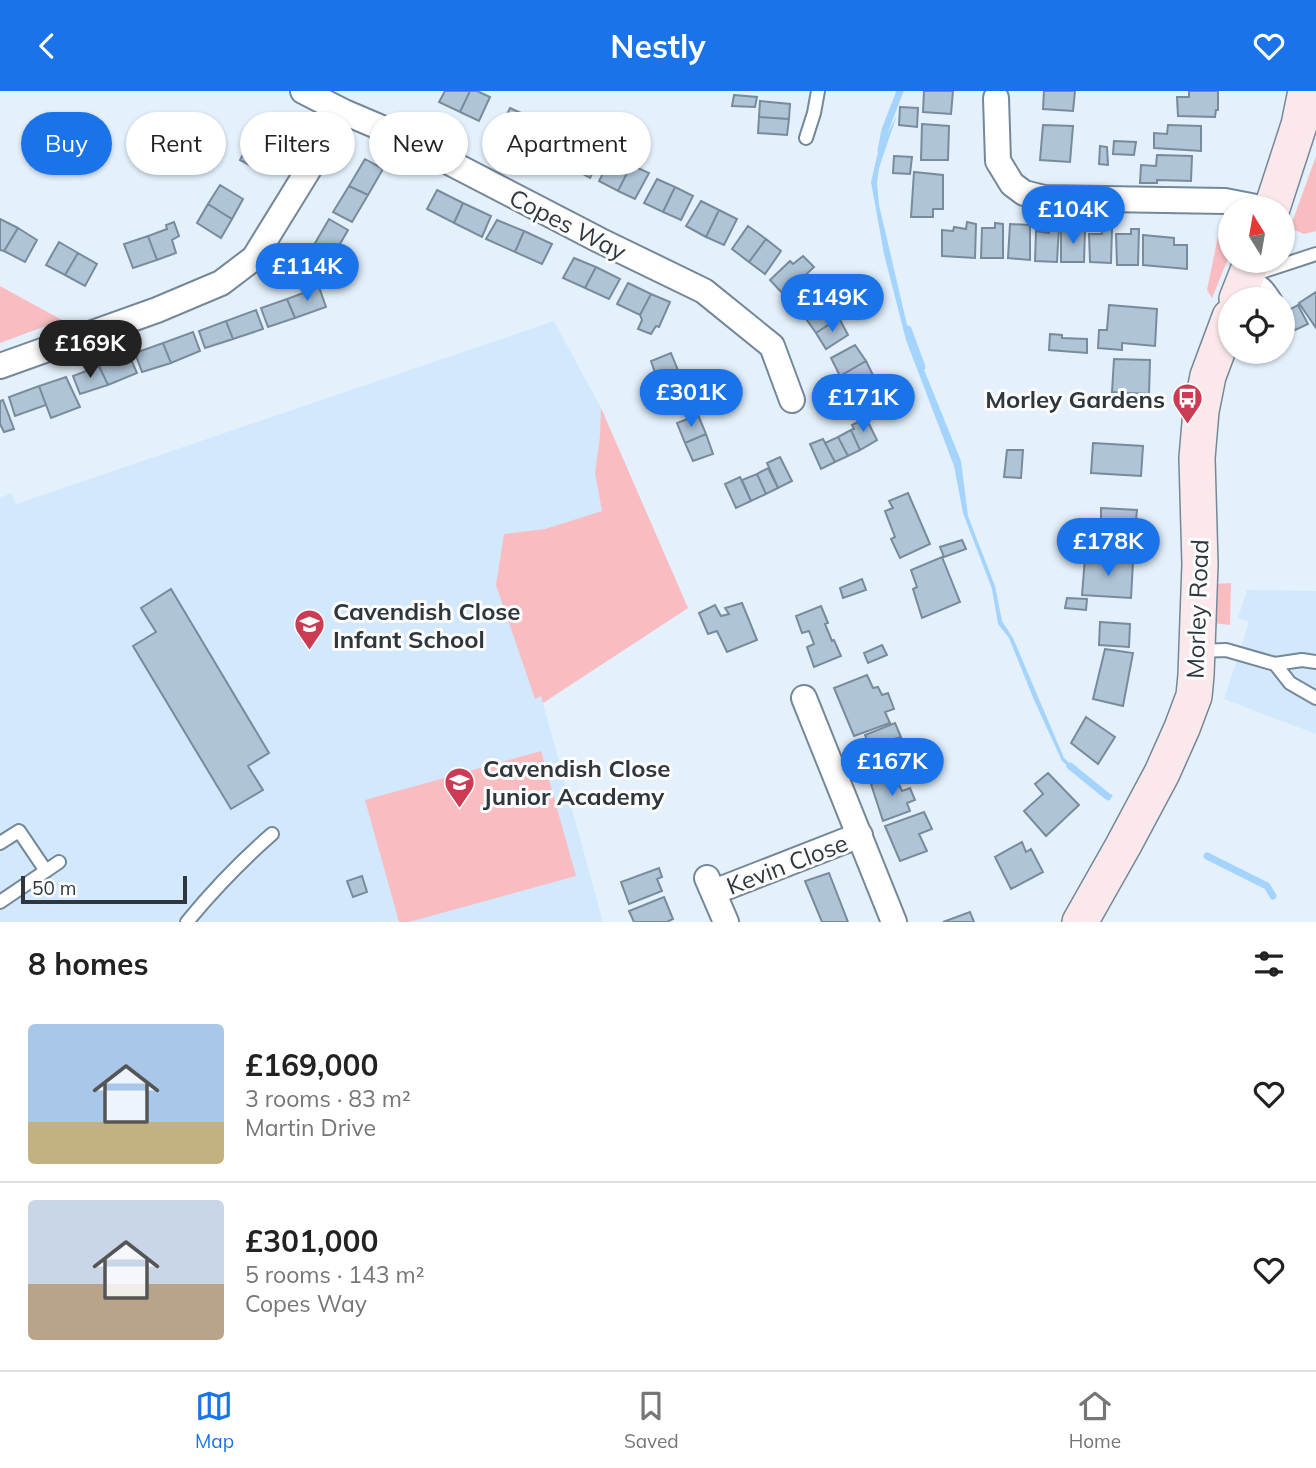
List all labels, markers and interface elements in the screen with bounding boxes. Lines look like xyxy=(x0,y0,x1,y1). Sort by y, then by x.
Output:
text: Nestly xyxy=(610,26,706,66)
icon: back xyxy=(28,27,66,65)
icon: heart xyxy=(1250,27,1288,65)
chip: Buy xyxy=(21,112,112,175)
chip: Rent xyxy=(126,112,226,175)
chip: Filters xyxy=(240,112,355,175)
chip: New xyxy=(369,112,468,175)
chip: Apartment xyxy=(482,112,651,175)
street label: Copes Way xyxy=(504,182,632,266)
pin: £104K xyxy=(1024,187,1122,246)
text: £104K xyxy=(1038,194,1108,223)
north arrow xyxy=(1218,196,1295,273)
map controls xyxy=(1218,196,1295,364)
pin: £114K xyxy=(258,243,356,303)
text: £114K xyxy=(272,251,342,280)
pin: £149K xyxy=(783,275,881,334)
text: £149K xyxy=(797,282,867,311)
button: locate xyxy=(1218,287,1295,364)
pin: £169K xyxy=(41,321,139,380)
text: £169K xyxy=(55,328,125,357)
pin: £301K xyxy=(642,369,740,429)
pin: £171K xyxy=(814,375,912,434)
text: £301K xyxy=(656,377,726,406)
text: £171K xyxy=(828,382,898,411)
bus stop icon: Morley Gardens xyxy=(1171,382,1205,426)
place label: Morley Gardens xyxy=(985,384,1165,414)
pin: £178K xyxy=(1059,519,1157,578)
text: £178K xyxy=(1073,526,1143,555)
street label: Morley Road xyxy=(1180,539,1214,679)
place label: Cavendish Close Infant School xyxy=(333,596,521,654)
school or university icon: Cavendish Close Infant School xyxy=(293,608,327,652)
pin: £167K xyxy=(843,739,941,798)
text: £167K xyxy=(857,746,927,775)
place label: Cavendish Close Junior Academy xyxy=(483,753,671,811)
school or university icon: Cavendish Close Junior Academy xyxy=(443,765,477,809)
street label: Kevin Close xyxy=(722,827,852,901)
scale bar xyxy=(21,873,187,905)
text: 50 m xyxy=(32,876,76,900)
text: 8 homes xyxy=(28,945,149,983)
icon: filters xyxy=(1250,945,1288,983)
text: £169,000 xyxy=(245,1046,378,1084)
icon: home xyxy=(84,1052,168,1136)
icon: heart xyxy=(1250,1075,1288,1113)
text: 3 rooms · 83 m² xyxy=(245,1084,411,1113)
text: Martin Drive xyxy=(245,1113,376,1142)
text: £301,000 xyxy=(245,1222,378,1260)
icon: home xyxy=(84,1228,168,1312)
icon: heart xyxy=(1250,1251,1288,1289)
text: 5 rooms · 143 m² xyxy=(245,1260,425,1289)
text: Copes Way xyxy=(245,1289,367,1318)
tab: Map xyxy=(195,1387,234,1453)
tab: Saved xyxy=(624,1387,679,1453)
tab: Home xyxy=(1069,1387,1121,1453)

